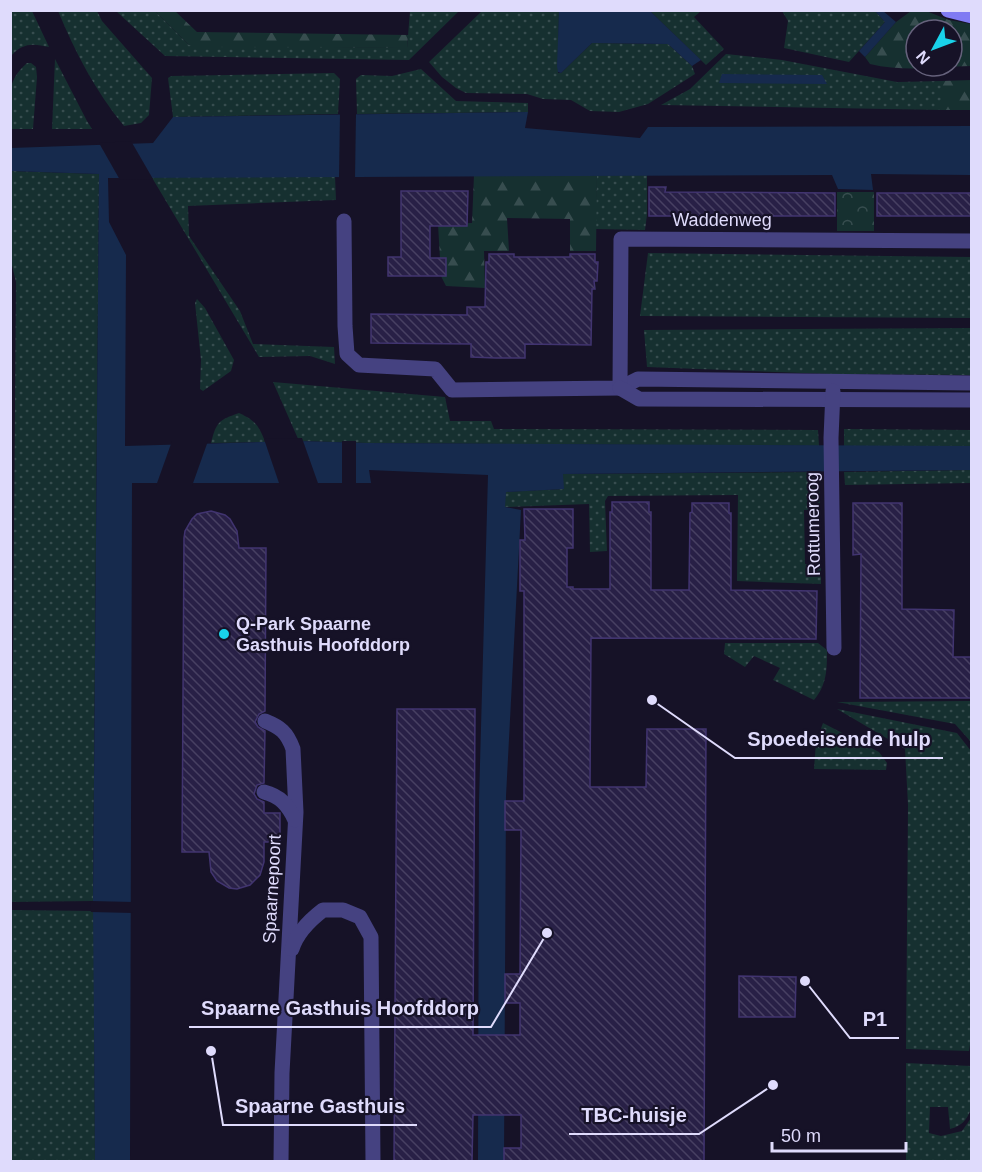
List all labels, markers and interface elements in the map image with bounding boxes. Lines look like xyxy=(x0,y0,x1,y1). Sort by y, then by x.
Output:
north arrow xyxy=(904,18,964,78)
text: N xyxy=(913,48,933,67)
street label: Waddenweg xyxy=(672,210,772,230)
street label: Rottumeroog xyxy=(802,472,824,576)
place label: Q-Park Spaarne Gasthuis Hoofddorp xyxy=(236,614,410,655)
marker: Q-Park Spaarne Gasthuis Hoofddorp xyxy=(217,627,231,641)
callout: Spoedeisende hulp xyxy=(735,720,943,758)
text: Spoedeisende hulp xyxy=(747,728,931,750)
street label: Spaarnepoort xyxy=(259,834,285,944)
callout: Spaarne Gasthuis Hoofddorp xyxy=(189,989,491,1027)
text: Spaarne Gasthuis Hoofddorp xyxy=(201,997,479,1019)
callout: P1 xyxy=(850,1000,899,1038)
text: P1 xyxy=(863,1008,887,1030)
callout: Spaarne Gasthuis xyxy=(223,1087,417,1125)
text: Spaarne Gasthuis xyxy=(235,1095,405,1117)
callout: TBC-huisje xyxy=(569,1096,699,1134)
text: TBC-huisje xyxy=(581,1104,687,1126)
scale bar xyxy=(772,1115,906,1153)
text: 50 m xyxy=(781,1126,821,1146)

